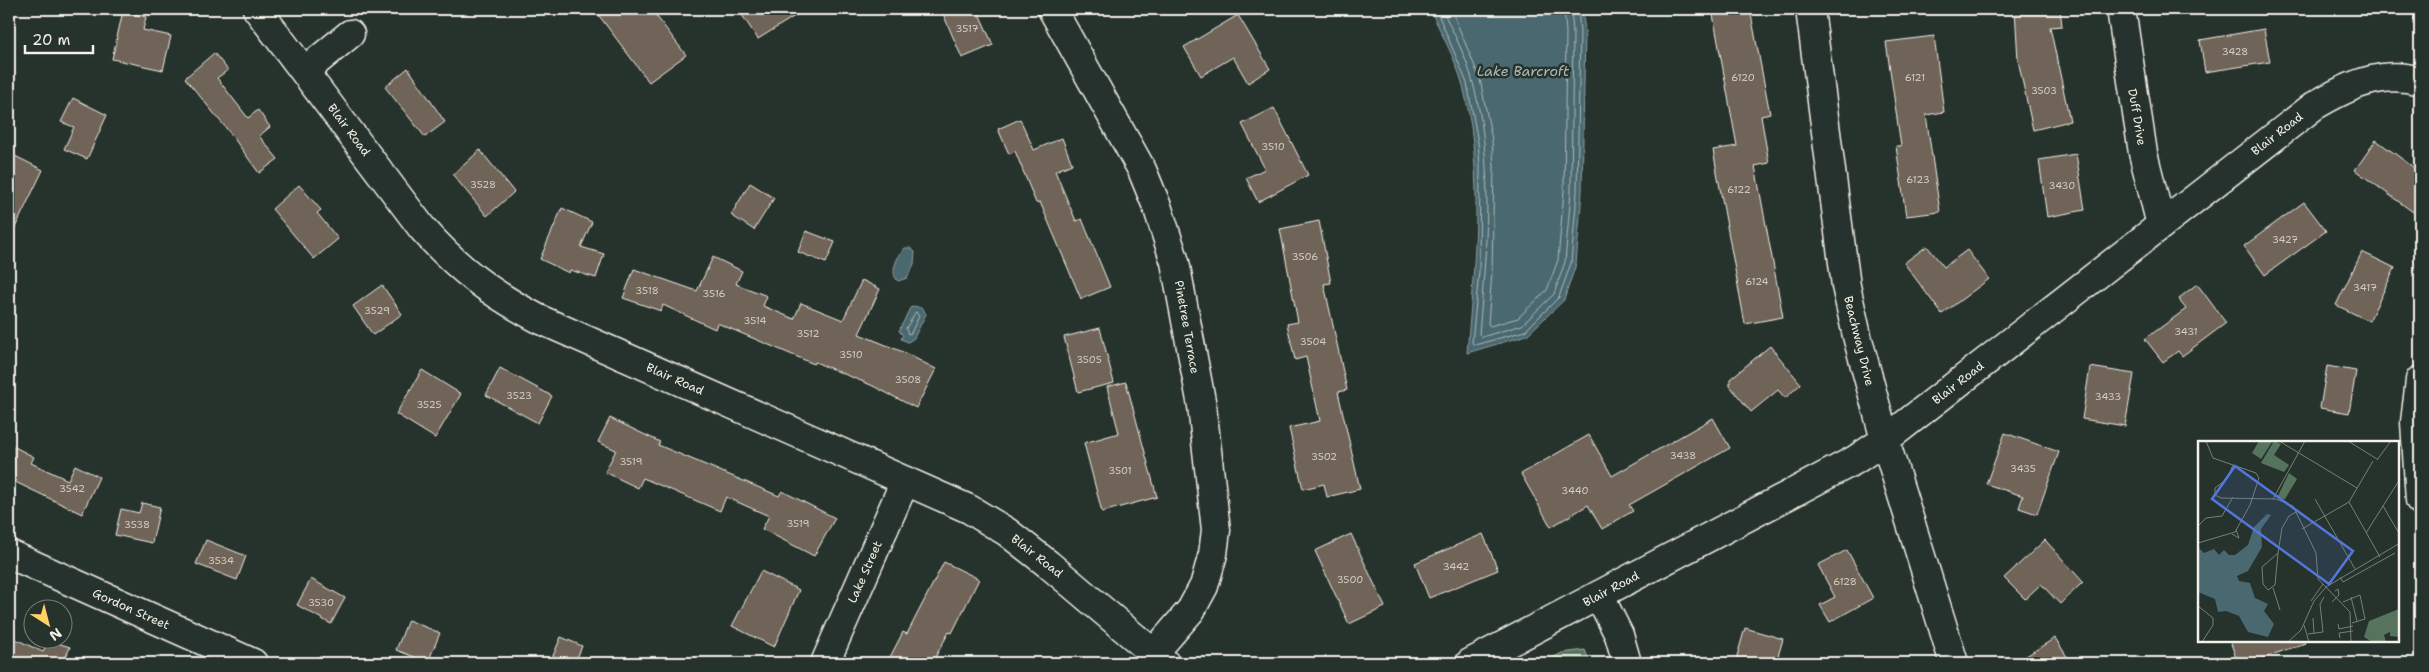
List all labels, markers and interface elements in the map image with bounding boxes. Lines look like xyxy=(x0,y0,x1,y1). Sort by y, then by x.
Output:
scale bar xyxy=(25,22,92,54)
house number: 3517 xyxy=(955,22,979,35)
text: 20 m xyxy=(32,30,71,50)
house number: 3428 xyxy=(2222,45,2248,58)
water label: Lake Barcroft xyxy=(1477,62,1570,80)
house number: 6120 xyxy=(1731,71,1755,84)
house number: 6121 xyxy=(1905,71,1925,84)
house number: 3503 xyxy=(2031,84,2057,97)
street label: Duff Drive xyxy=(2124,87,2150,147)
street label: Blair Road xyxy=(324,101,374,160)
street label: Blair Road xyxy=(2248,109,2306,159)
house number: 3510 xyxy=(1261,140,1285,153)
house number: 6123 xyxy=(1906,173,1930,186)
house number: 3528 xyxy=(470,178,496,191)
house number: 3430 xyxy=(2049,179,2075,192)
house number: 6122 xyxy=(1727,183,1751,196)
house number: 3427 xyxy=(2272,233,2298,246)
house number: 3506 xyxy=(1292,250,1318,263)
house number: 6124 xyxy=(1745,275,1769,288)
street label: Pinetree Terrace xyxy=(1171,279,1203,375)
house number: 3417 xyxy=(2353,281,2377,294)
house number: 3518 xyxy=(635,284,659,297)
house number: 3516 xyxy=(702,287,726,300)
street label: Beachway Drive xyxy=(1840,294,1878,388)
house number: 3529 xyxy=(364,304,390,317)
house number: 3514 xyxy=(743,314,767,327)
house number: 3431 xyxy=(2174,325,2198,338)
house number: 3512 xyxy=(796,327,820,340)
house number: 3504 xyxy=(1300,335,1326,348)
house number: 3510 xyxy=(839,348,863,361)
house number: 3505 xyxy=(1076,353,1102,366)
street label: Blair Road xyxy=(1929,358,1987,408)
street label: Blair Road xyxy=(644,359,707,399)
house number: 3508 xyxy=(895,373,921,386)
house number: 3523 xyxy=(506,389,532,402)
house number: 3433 xyxy=(2095,390,2121,403)
house number: 3525 xyxy=(416,398,442,411)
inset map xyxy=(2198,441,2399,642)
house number: 3438 xyxy=(1670,449,1696,462)
house number: 3502 xyxy=(1311,450,1337,463)
house number: 3519 xyxy=(619,455,643,468)
house number: 3435 xyxy=(2010,462,2036,475)
house number: 3501 xyxy=(1108,464,1132,477)
house number: 3542 xyxy=(59,482,85,495)
house number: 3440 xyxy=(1561,484,1589,497)
house number: 3519 xyxy=(786,517,810,530)
house number: 3538 xyxy=(124,518,150,531)
street label: Blair Road xyxy=(1008,531,1066,581)
street label: Lake Street xyxy=(844,538,886,606)
house number: 3534 xyxy=(208,554,234,567)
house number: 3442 xyxy=(1443,560,1469,573)
street label: Blair Road xyxy=(1580,567,1642,610)
house number: 3500 xyxy=(1337,573,1363,586)
house number: 6128 xyxy=(1833,575,1857,588)
street label: Gordon Street xyxy=(90,585,172,633)
house number: 3530 xyxy=(308,596,334,609)
north arrow xyxy=(22,600,72,650)
text: N xyxy=(46,624,65,645)

